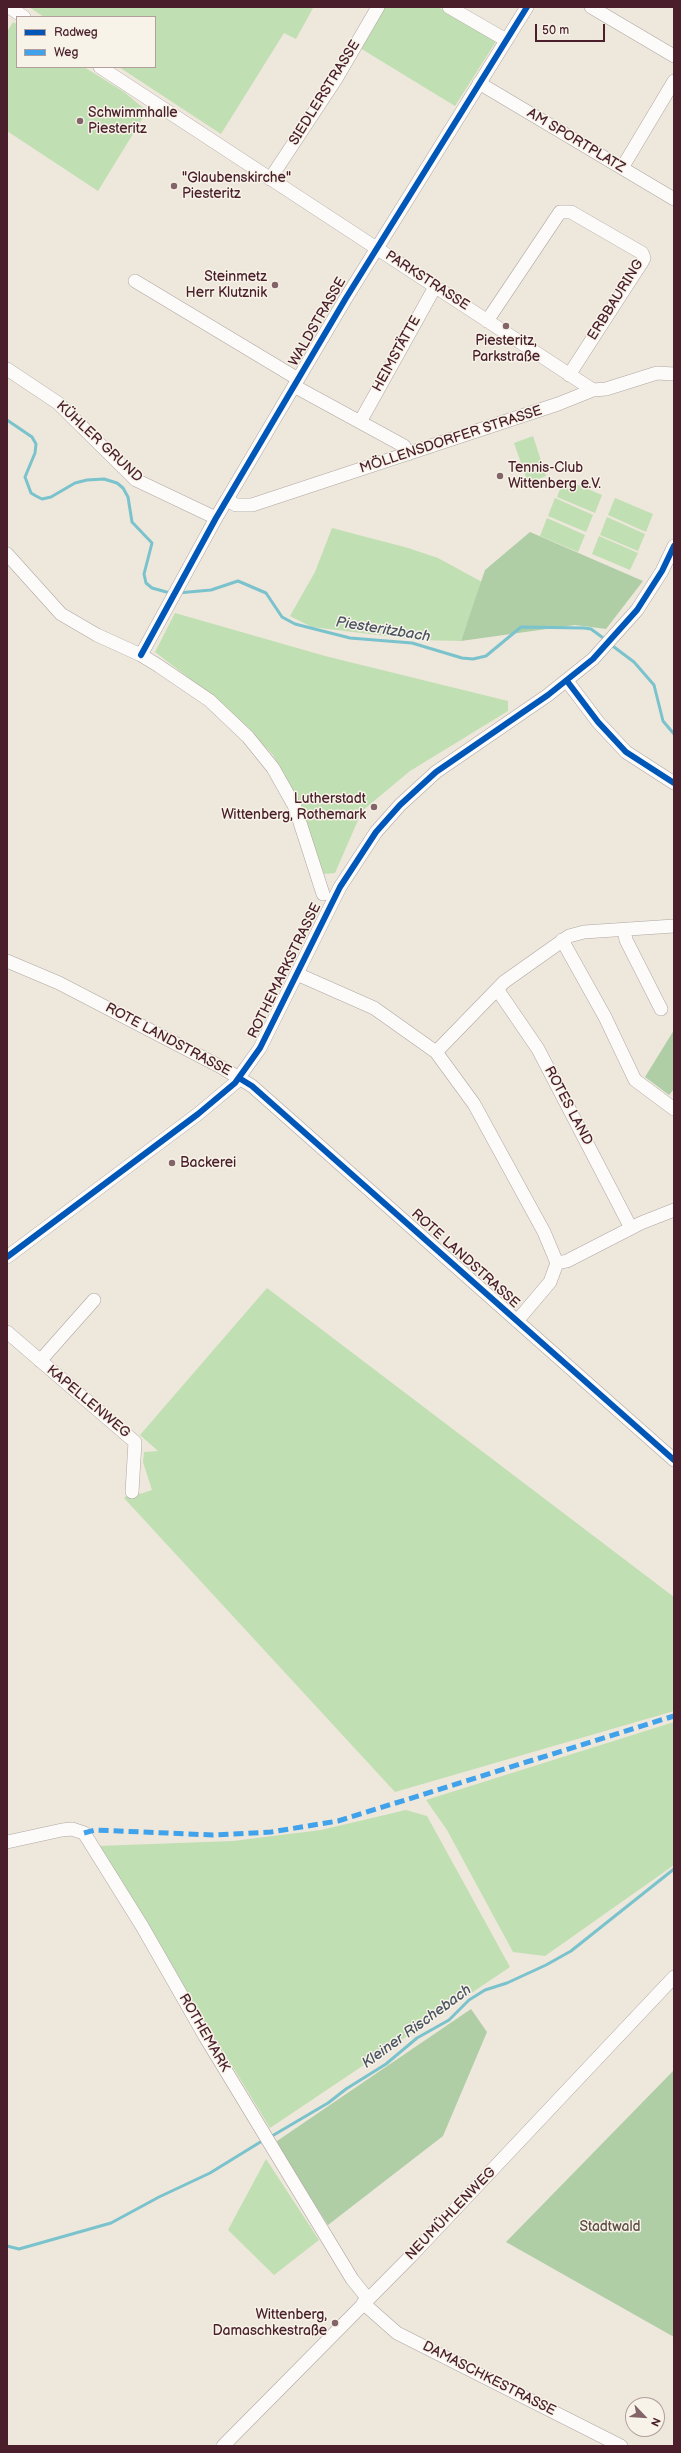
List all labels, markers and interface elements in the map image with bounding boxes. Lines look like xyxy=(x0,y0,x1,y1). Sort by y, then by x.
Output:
legend xyxy=(16,16,156,68)
scale bar xyxy=(537,16,607,42)
text: 50 m xyxy=(542,23,569,38)
text: Radweg xyxy=(54,25,98,40)
street label: SIEDLERSTRASSE xyxy=(286,37,364,149)
text: Weg xyxy=(54,45,78,60)
place label: Schwimmhalle Piesteritz xyxy=(88,105,177,138)
street label: AM SPORTPLATZ xyxy=(524,105,628,177)
marker: Schwimmhalle Piesteritz xyxy=(75,116,85,126)
place label: "Glaubenskirche" Piesteritz xyxy=(182,170,291,202)
marker: "Glaubenskirche" Piesteritz xyxy=(169,181,179,191)
street label: PARKSTRASSE xyxy=(382,248,472,314)
street label: ERBBAURING xyxy=(584,256,648,344)
place label: Steinmetz Herr Klutznik xyxy=(186,269,267,302)
street label: WALDSTRASSE xyxy=(286,275,350,369)
marker: Steinmetz Herr Klutznik xyxy=(270,280,280,290)
street label: HEIMSTÄTTE xyxy=(369,313,425,395)
marker: Piesteritz, Parkstraße xyxy=(501,321,511,331)
place label: Piesteritz, Parkstraße xyxy=(472,333,540,366)
street label: KÜHLER GRUND xyxy=(52,398,146,486)
street label: MÖLLENSDORFER STRASSE xyxy=(358,403,544,477)
place label: Tennis-Club Wittenberg e.V. xyxy=(508,460,601,492)
marker: Tennis-Club Wittenberg e.V. xyxy=(495,471,505,481)
water label: Piesteritzbach xyxy=(334,614,432,646)
place label: Lutherstadt Wittenberg, Rothemark xyxy=(221,791,366,824)
marker: Lutherstadt Wittenberg, Rothemark xyxy=(369,802,379,812)
street label: ROTHEMARKSTRASSE xyxy=(245,900,325,1042)
street label: ROTE LANDSTRASSE xyxy=(102,1000,234,1080)
street label: ROTES LAND xyxy=(540,1064,596,1148)
place label: Backerei xyxy=(180,1155,236,1171)
marker: Backerei xyxy=(167,1158,177,1168)
street label: ROTE LANDSTRASSE xyxy=(407,1206,523,1312)
street label: KAPELLENWEG xyxy=(43,1362,133,1442)
water label: Kleiner Rischebach xyxy=(359,1981,475,2073)
street label: ROTHEMARK xyxy=(175,1991,233,2075)
street label: NEUMÜHLENWEG xyxy=(402,2164,500,2264)
park label: Stadtwald xyxy=(580,2219,640,2235)
place label: Wittenberg, Damaschkestraße xyxy=(212,2307,327,2340)
marker: Wittenberg, Damaschkestraße xyxy=(330,2318,340,2328)
street label: DAMASCHKESTRASSE xyxy=(420,2338,558,2420)
north arrow xyxy=(625,2397,665,2437)
text: N xyxy=(648,2415,663,2428)

